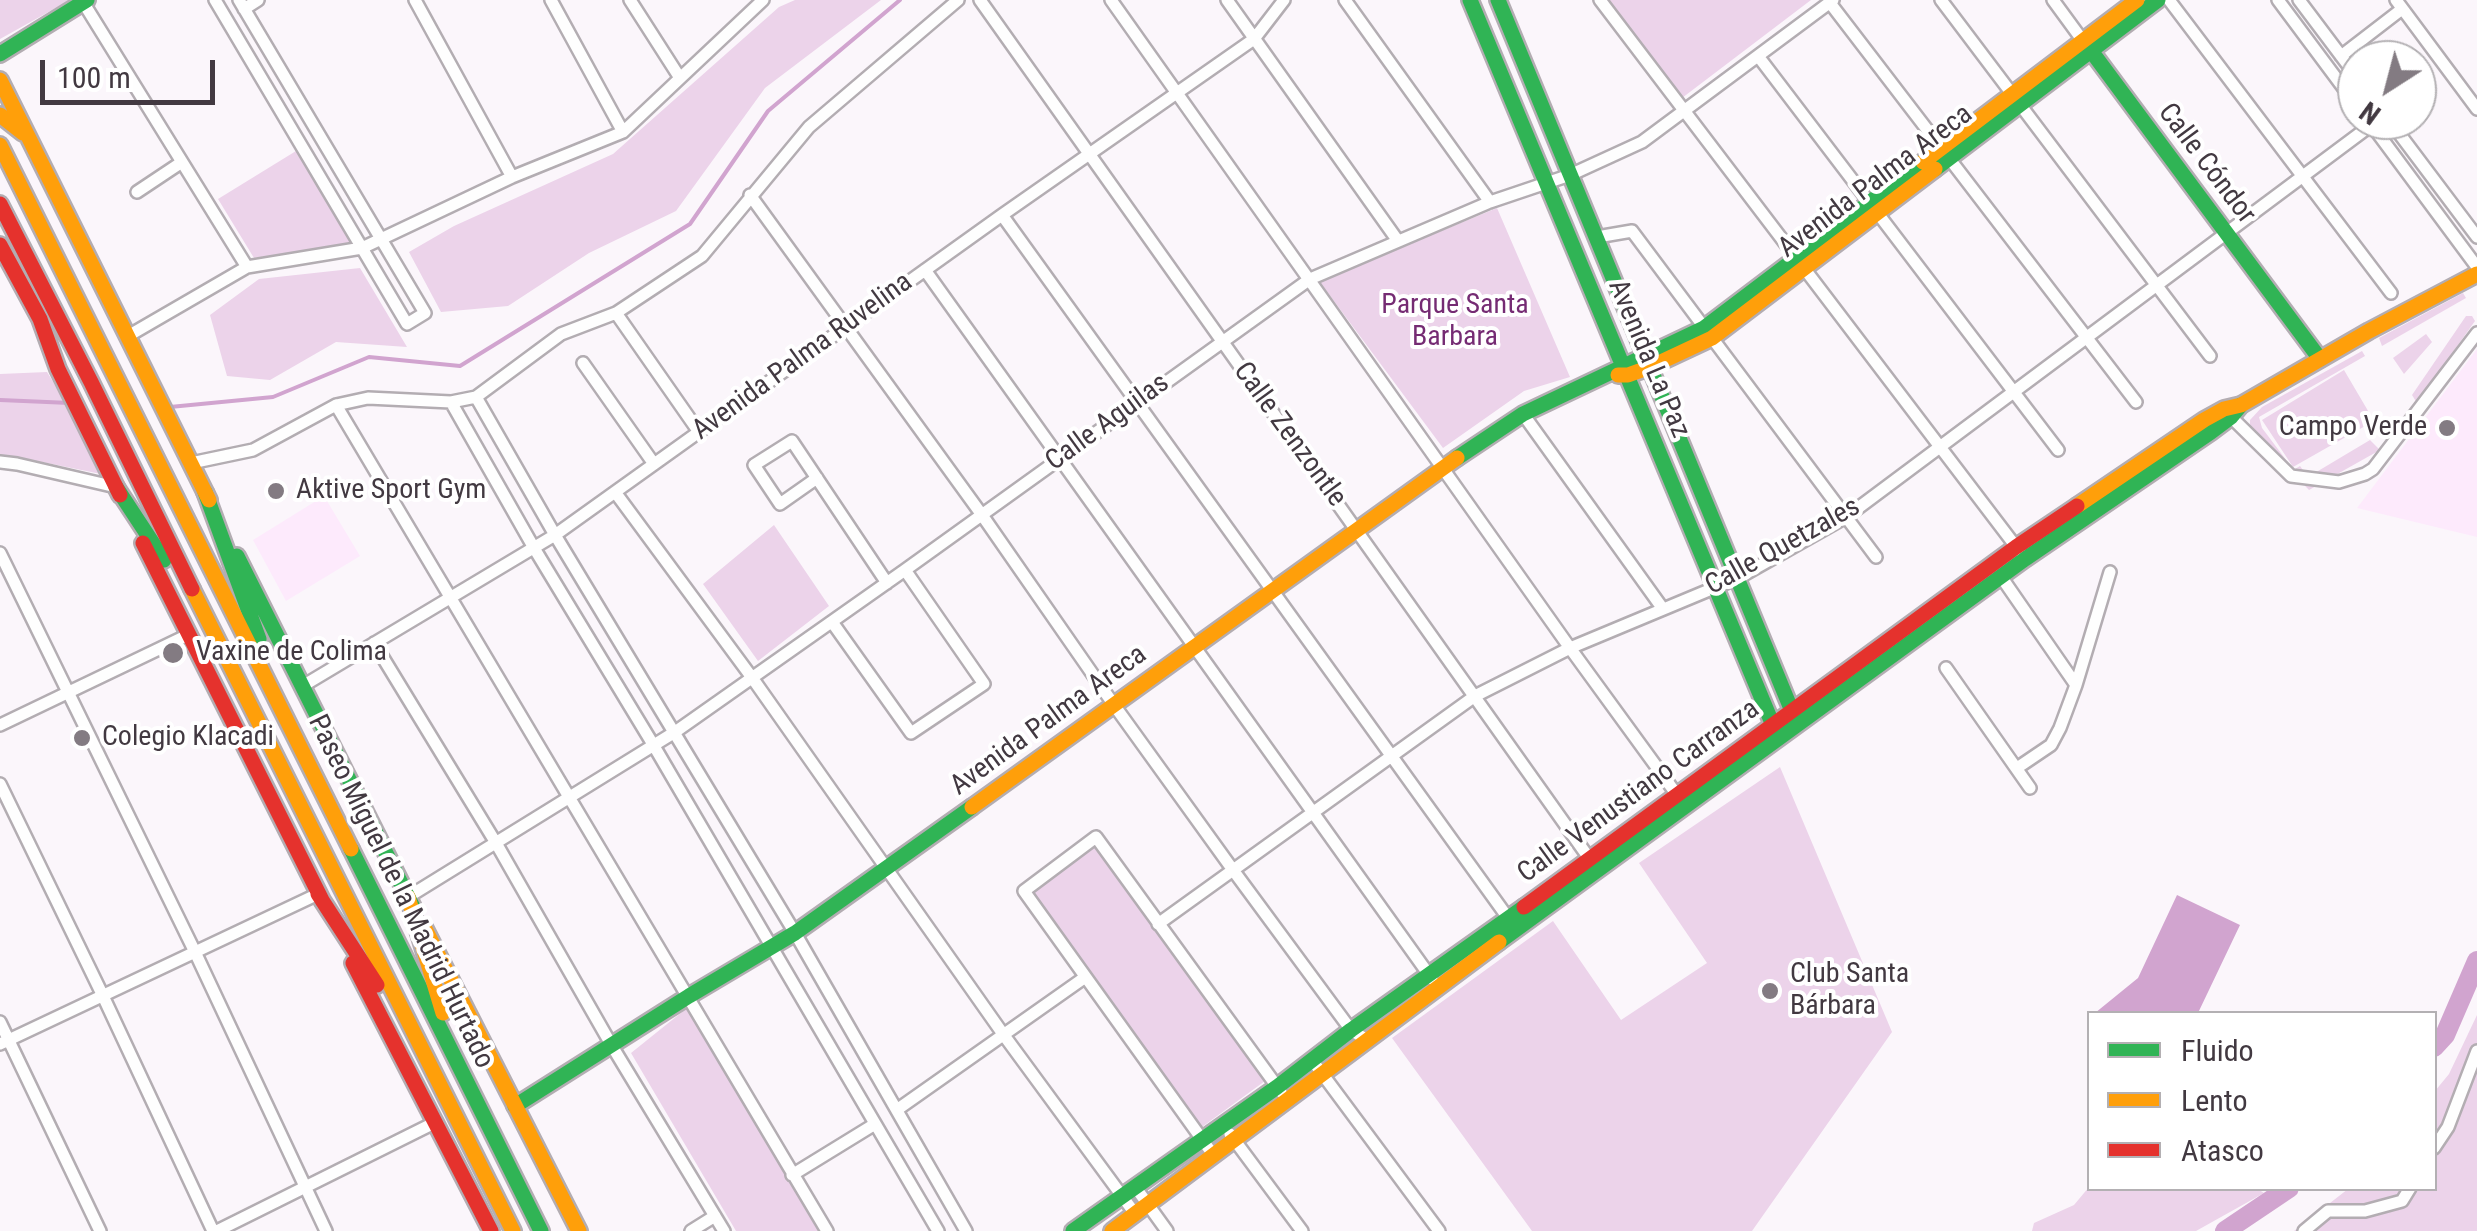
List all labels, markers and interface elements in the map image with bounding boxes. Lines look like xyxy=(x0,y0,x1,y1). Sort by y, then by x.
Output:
scale bar xyxy=(45,40,220,102)
north arrow xyxy=(2337,40,2437,140)
text: 100 m xyxy=(57,60,131,95)
text: N xyxy=(2354,95,2387,131)
street label: Calle Cóndor xyxy=(2150,97,2262,231)
street label: Avenida Palma Areca xyxy=(1772,98,1980,266)
street label: Avenida Palma Ruvelina xyxy=(687,266,919,448)
street label: Avenida La Paz xyxy=(1600,275,1696,443)
park label: Parque Santa Barbara xyxy=(1381,289,1529,355)
street label: Calle Zenzontle xyxy=(1225,356,1353,514)
street label: Calle Aguilas xyxy=(1040,367,1176,479)
place label: Campo Verde xyxy=(2279,411,2427,445)
marker: Campo Verde xyxy=(2436,417,2458,439)
place label: Aktive Sport Gym xyxy=(296,474,486,508)
marker: Aktive Sport Gym xyxy=(265,480,287,502)
street label: Calle Quetzales xyxy=(1700,491,1866,603)
place label: Vaxine de Colima xyxy=(196,636,387,670)
street label: Avenida Palma Areca xyxy=(944,639,1154,803)
marker: Vaxine de Colima xyxy=(160,640,186,666)
street label: Calle Venustiano Carranza xyxy=(1512,693,1766,891)
street label: Paseo Miguel de la Madrid Hurtado xyxy=(300,710,500,1074)
place label: Colegio Klacadi xyxy=(102,721,274,755)
marker: Colegio Klacadi xyxy=(71,727,93,749)
place label: Club Santa Bárbara xyxy=(1790,958,1909,1024)
marker: Club Santa Bárbara xyxy=(1759,980,1781,1002)
legend xyxy=(2087,1011,2437,1191)
text: Fluido xyxy=(2181,1033,2254,1068)
text: Lento xyxy=(2181,1083,2248,1118)
text: Atasco xyxy=(2181,1133,2264,1168)

